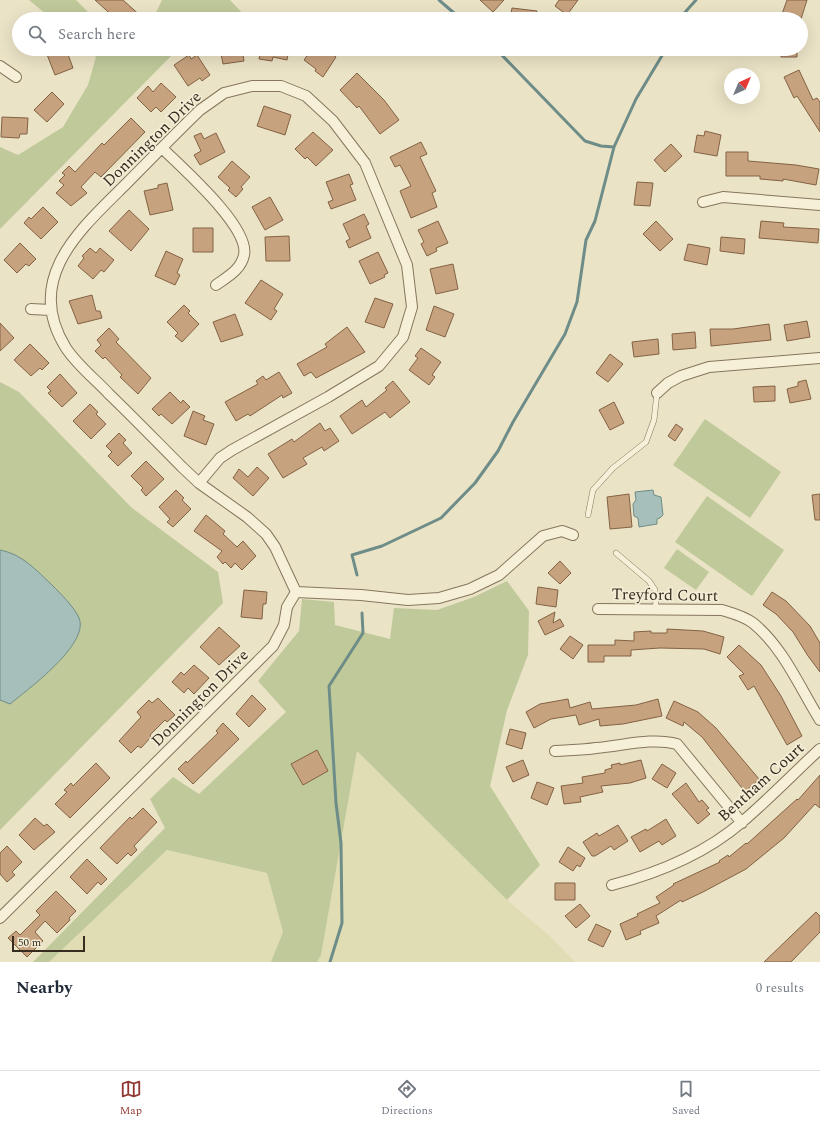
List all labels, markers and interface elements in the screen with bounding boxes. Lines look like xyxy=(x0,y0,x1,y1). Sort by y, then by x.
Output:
search box xyxy=(12,12,808,56)
icon: search xyxy=(26,23,48,45)
text: Search here xyxy=(58,23,136,46)
north arrow xyxy=(724,68,760,104)
street label: Donnington Drive xyxy=(97,85,207,193)
street label: Treyford Court xyxy=(611,582,719,608)
street label: Donnington Drive xyxy=(146,644,254,752)
street label: Bentham Court xyxy=(712,736,810,828)
scale bar xyxy=(12,934,85,953)
text: 50 m xyxy=(18,934,41,951)
text: Nearby xyxy=(16,975,72,1001)
text: 0 results xyxy=(756,978,804,998)
tab: Map xyxy=(120,1078,142,1119)
tab: Directions xyxy=(381,1078,433,1119)
tab: Saved xyxy=(672,1078,700,1119)

